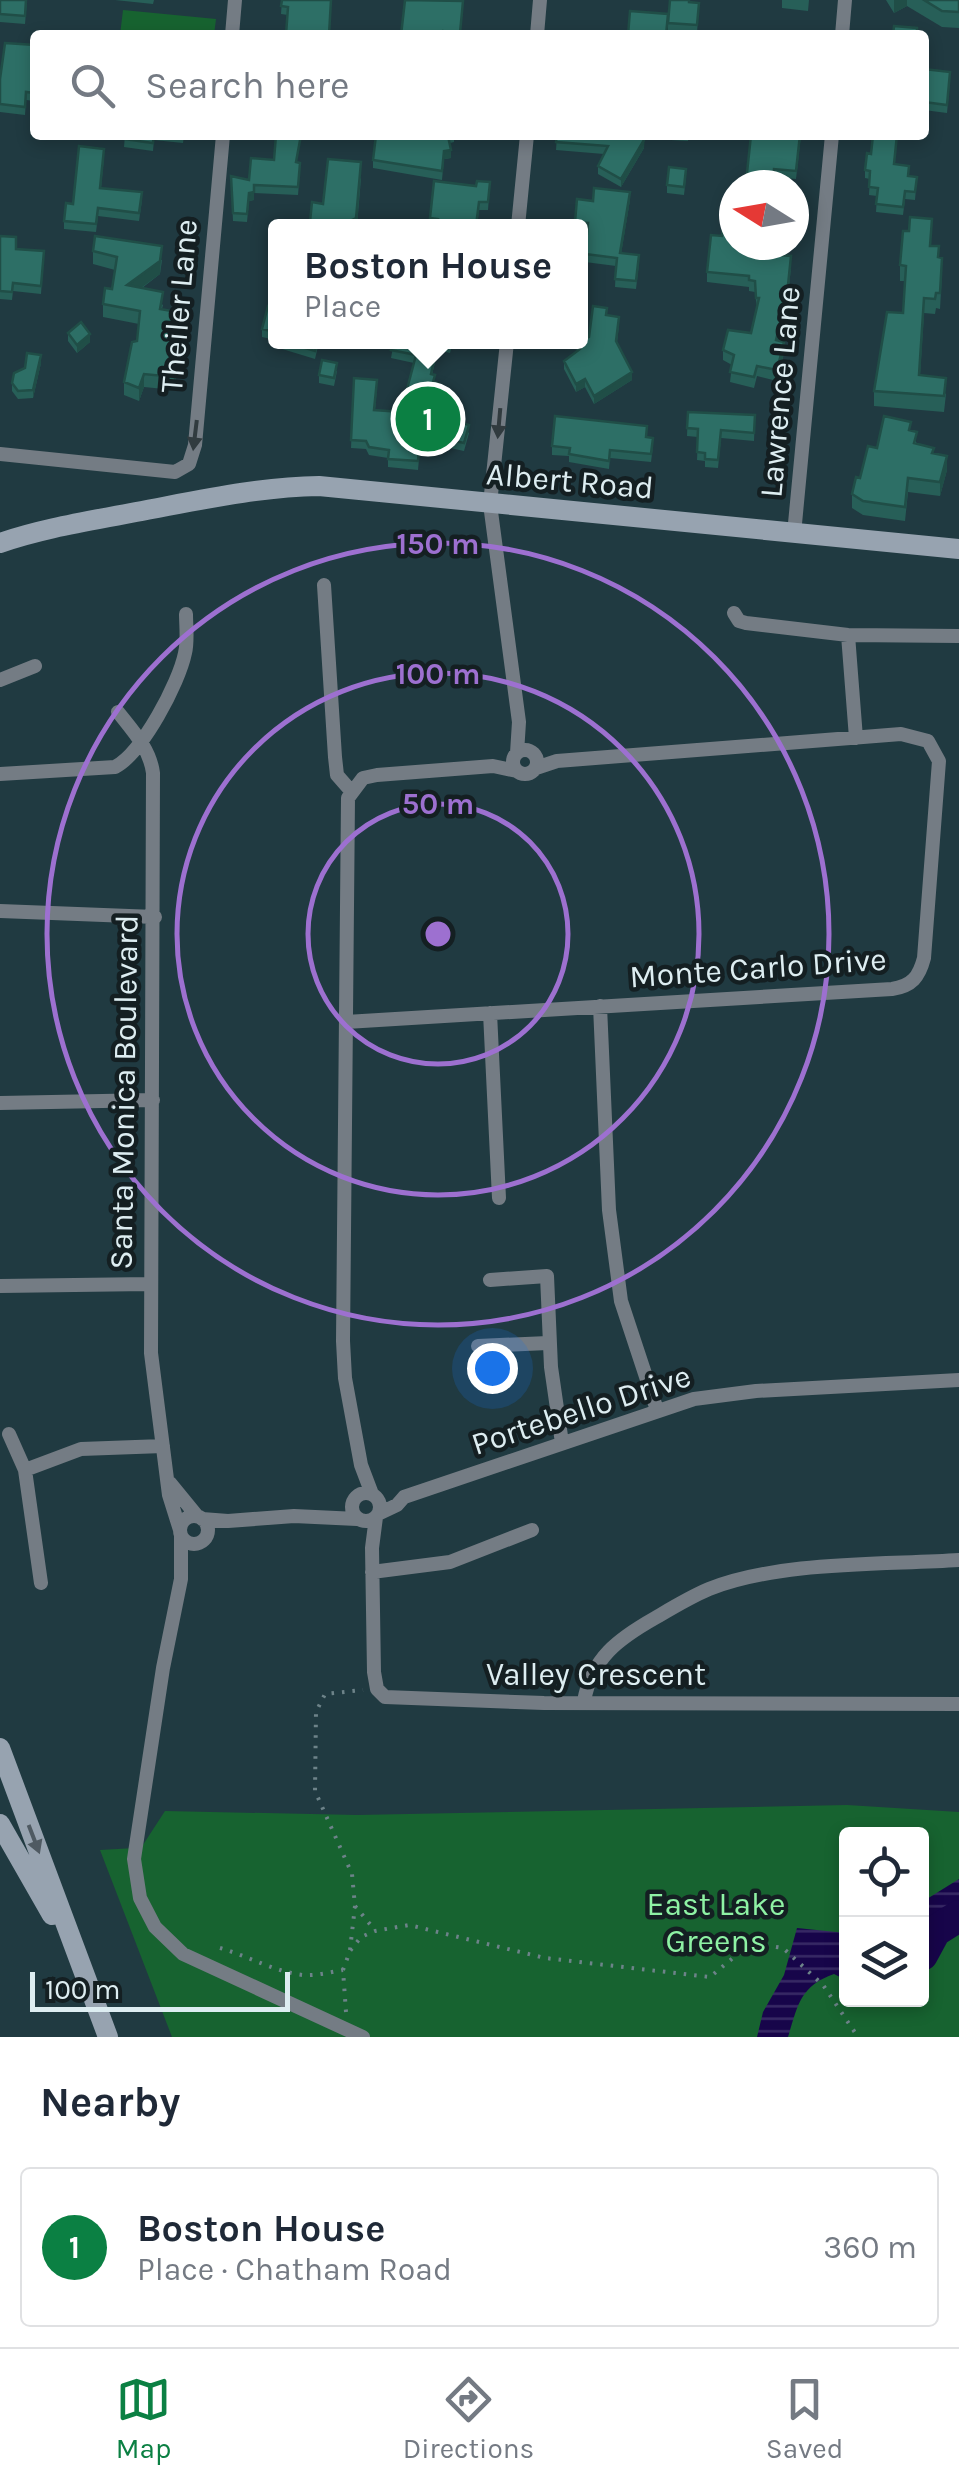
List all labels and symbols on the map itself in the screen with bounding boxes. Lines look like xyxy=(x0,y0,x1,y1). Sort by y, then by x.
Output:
north arrow xyxy=(719,170,809,260)
street label: Theiler Lane xyxy=(153,218,205,394)
street label: Lawrence Lane xyxy=(752,285,808,499)
pin: 1 xyxy=(396,382,460,456)
one-way arrow xyxy=(491,408,507,439)
one-way arrow xyxy=(187,420,203,452)
street label: Albert Road xyxy=(485,455,655,507)
text: 150 m xyxy=(396,526,480,562)
text: 100 m xyxy=(396,656,480,692)
text: 50 m xyxy=(402,786,474,822)
street label: Santa Monica Boulevard xyxy=(102,914,146,1270)
centre of rings xyxy=(420,916,456,952)
street label: Monte Carlo Drive xyxy=(628,941,888,995)
your location xyxy=(467,1343,518,1394)
street label: Portebello Drive xyxy=(467,1357,695,1463)
street label: Valley Crescent xyxy=(486,1656,706,1693)
one-way arrow xyxy=(27,1825,43,1855)
park label: East Lake Greens xyxy=(646,1886,786,1960)
scale bar xyxy=(30,1967,290,2012)

